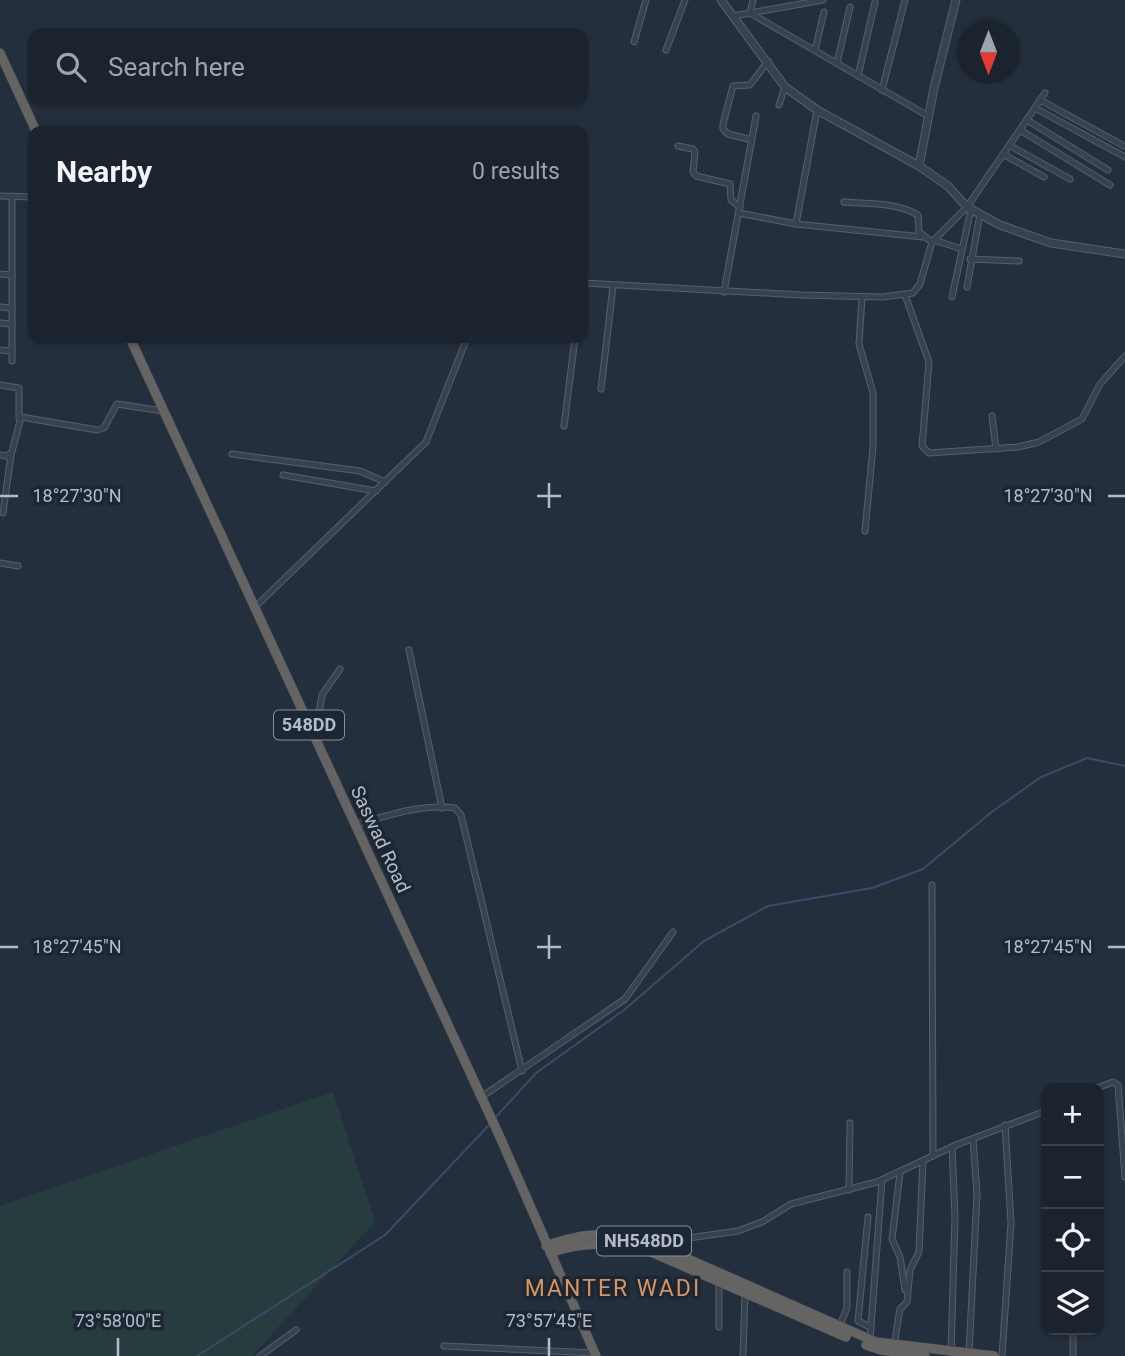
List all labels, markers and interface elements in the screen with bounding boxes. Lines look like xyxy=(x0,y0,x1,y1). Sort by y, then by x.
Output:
north arrow xyxy=(957,21,1020,84)
search box xyxy=(28,28,588,105)
icon: search xyxy=(52,48,90,86)
text: Search here xyxy=(108,52,245,82)
text: Nearby xyxy=(56,154,152,189)
text: 0 results xyxy=(472,158,560,185)
text: 18°27'30"N xyxy=(32,485,122,506)
text: 18°27'30"N xyxy=(1003,485,1093,506)
road number: 548DD xyxy=(274,710,344,740)
street label: Saswad Road xyxy=(346,782,415,896)
text: 18°27'45"N xyxy=(32,936,122,957)
text: 18°27'45"N xyxy=(1003,936,1093,957)
map controls xyxy=(1041,1083,1104,1335)
button: + xyxy=(1041,1083,1104,1146)
button: − xyxy=(1041,1146,1104,1209)
button: locate xyxy=(1041,1209,1104,1272)
road number: NH548DD xyxy=(597,1226,691,1256)
button: layers xyxy=(1041,1272,1104,1335)
district label: MANTER WADI xyxy=(525,1275,701,1302)
text: 73°58'00"E xyxy=(75,1310,161,1331)
text: 73°57'45"E xyxy=(506,1310,592,1331)

